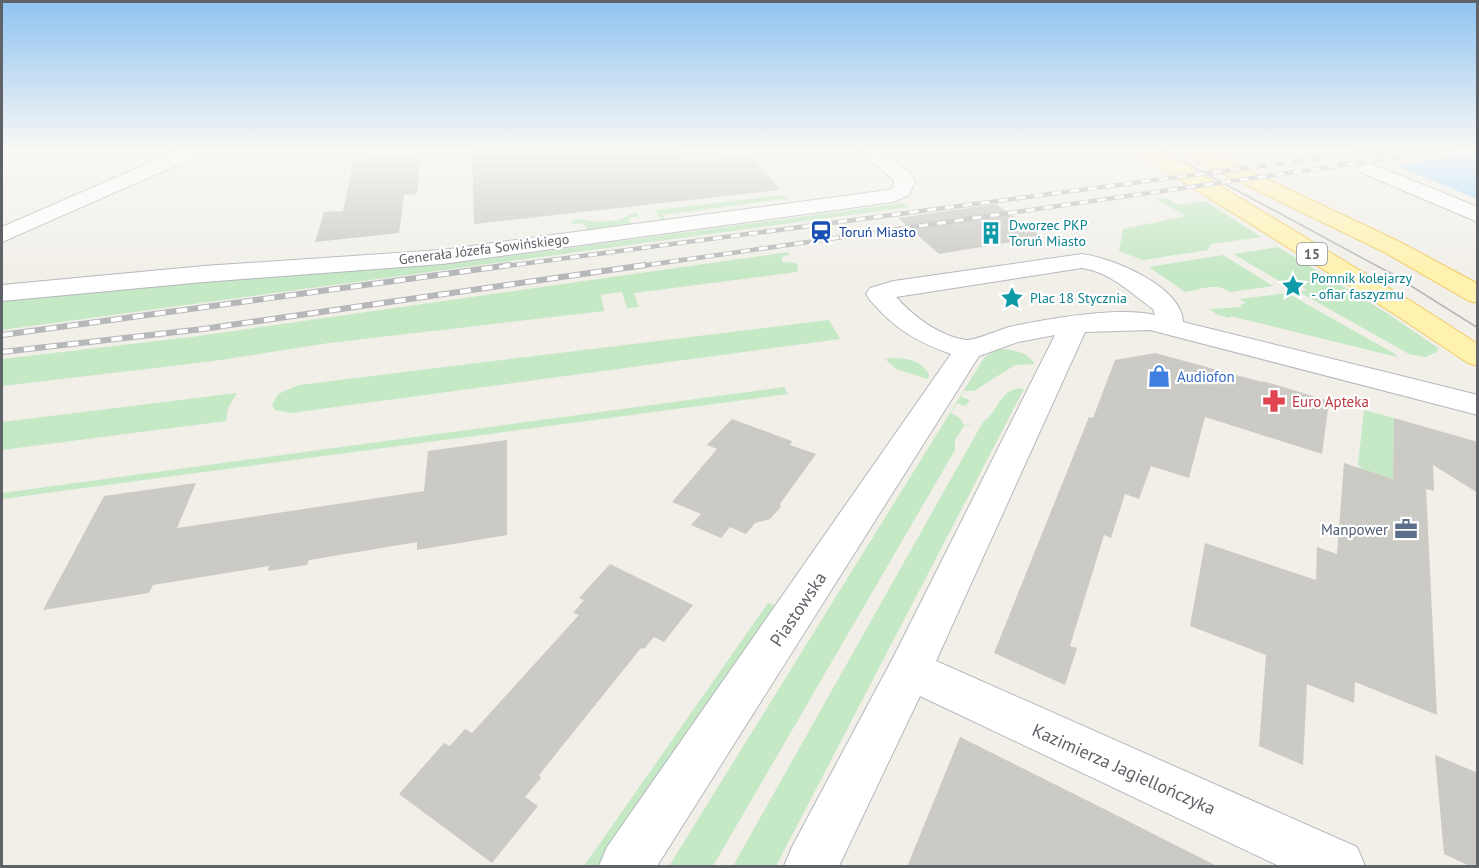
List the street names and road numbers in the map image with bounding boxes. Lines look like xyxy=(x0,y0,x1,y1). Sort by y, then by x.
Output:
street label: Generała Józefa Sowińskiego xyxy=(398,230,570,268)
road number: 15 xyxy=(1297,243,1327,265)
street label: Piastowska xyxy=(765,567,831,651)
street label: Kazimierza Jagiellończyka xyxy=(1029,718,1219,820)

